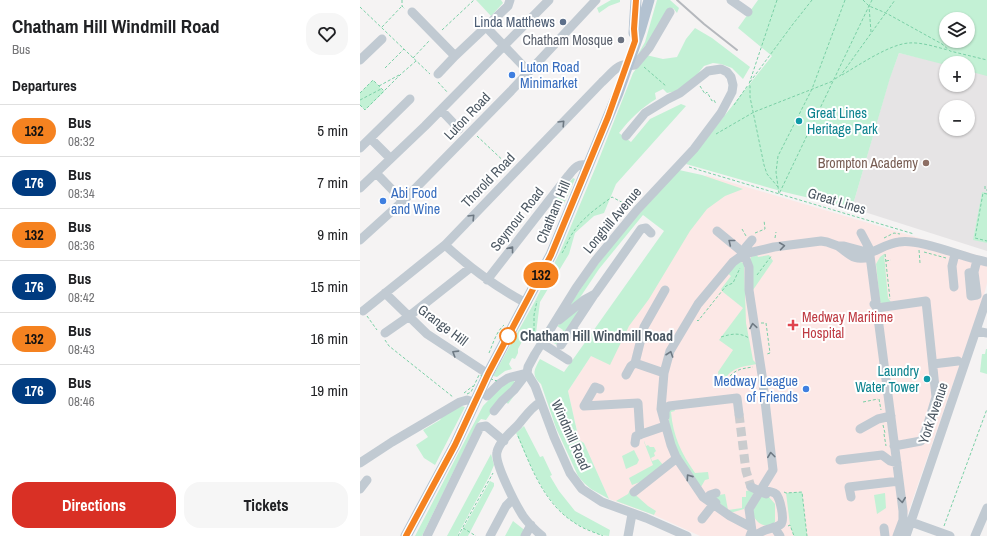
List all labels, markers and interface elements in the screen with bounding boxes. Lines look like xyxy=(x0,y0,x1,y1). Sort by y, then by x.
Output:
map controls xyxy=(939,12,975,136)
button: layers xyxy=(939,12,975,48)
text: Chatham Hill Windmill Road xyxy=(12,13,220,39)
button: heart xyxy=(306,13,348,55)
place label: Linda Matthews xyxy=(474,13,555,31)
marker: Linda Matthews xyxy=(558,17,568,27)
place label: Chatham Mosque xyxy=(522,31,613,49)
marker: Chatham Mosque xyxy=(616,35,626,45)
text: Bus xyxy=(12,41,30,58)
button: + xyxy=(939,56,975,92)
place label: Luton Road Minimarket xyxy=(520,58,579,92)
marker: Luton Road Minimarket xyxy=(507,70,517,80)
text: Departures xyxy=(12,75,77,96)
street label: Luton Road xyxy=(440,88,494,144)
button: − xyxy=(939,100,975,136)
place label: Great Lines Heritage Park xyxy=(807,104,878,138)
text: Bus xyxy=(68,112,91,133)
marker: Great Lines Heritage Park xyxy=(794,116,804,126)
text: 5 min xyxy=(317,120,348,141)
one-way arrow xyxy=(557,120,565,128)
text: 132 xyxy=(24,122,44,140)
text: 08:32 xyxy=(68,133,95,150)
street label: Thorold Road xyxy=(457,149,519,211)
place label: Brompton Academy xyxy=(818,154,918,172)
marker: Brompton Academy xyxy=(921,158,931,168)
text: Bus xyxy=(68,164,91,185)
text: 7 min xyxy=(317,172,348,193)
text: 176 xyxy=(24,174,44,192)
street label: Chatham Hill xyxy=(532,178,574,246)
street label: Seymour Road xyxy=(486,183,548,255)
street label: Longhill Avenue xyxy=(579,183,645,257)
place label: Abi Food and Wine xyxy=(390,184,440,218)
street label: Great Lines xyxy=(806,184,869,218)
text: 08:34 xyxy=(68,185,95,202)
marker: Abi Food and Wine xyxy=(378,196,388,206)
one-way arrow xyxy=(467,214,475,222)
text: Bus xyxy=(68,216,91,237)
text: 9 min xyxy=(317,224,348,245)
text: 132 xyxy=(24,226,44,244)
text: 08:36 xyxy=(68,237,95,254)
one-way arrow xyxy=(728,240,735,247)
one-way arrow xyxy=(779,242,785,251)
one-way arrow xyxy=(507,247,514,254)
line badge: 132 xyxy=(518,262,564,288)
text: 132 xyxy=(531,266,551,284)
text: Bus xyxy=(68,268,91,289)
text: 15 min xyxy=(310,276,348,297)
text: 176 xyxy=(24,278,44,296)
text: 08:42 xyxy=(68,289,95,306)
street label: Grange Hill xyxy=(414,300,472,350)
place label: Medway Maritime Hospital xyxy=(802,308,893,342)
marker: Medway Maritime Hospital xyxy=(787,319,799,331)
text: Bus xyxy=(68,320,91,341)
one-way arrow xyxy=(749,323,758,329)
marker: Chatham Hill Windmill Road xyxy=(499,327,517,345)
place label: Chatham Hill Windmill Road xyxy=(520,327,673,345)
text: 16 min xyxy=(310,328,348,349)
text: 132 xyxy=(24,330,44,348)
text: 08:43 xyxy=(68,341,95,358)
one-way arrow xyxy=(452,351,459,358)
one-way arrow xyxy=(665,351,673,358)
place label: Laundry Water Tower xyxy=(855,362,919,396)
text: Bus xyxy=(68,372,91,393)
place label: Medway League of Friends xyxy=(714,372,798,406)
marker: Laundry Water Tower xyxy=(922,374,932,384)
text: 19 min xyxy=(310,380,348,401)
street label: York Avenue xyxy=(914,380,952,446)
text: 176 xyxy=(24,382,44,400)
marker: Medway League of Friends xyxy=(801,384,811,394)
text: 08:46 xyxy=(68,393,95,410)
street label: Windmill Road xyxy=(547,397,595,473)
one-way arrow xyxy=(767,452,776,458)
one-way arrow xyxy=(687,475,694,482)
button: Directions xyxy=(12,482,176,528)
button: Tickets xyxy=(184,482,348,528)
one-way arrow xyxy=(897,497,906,503)

